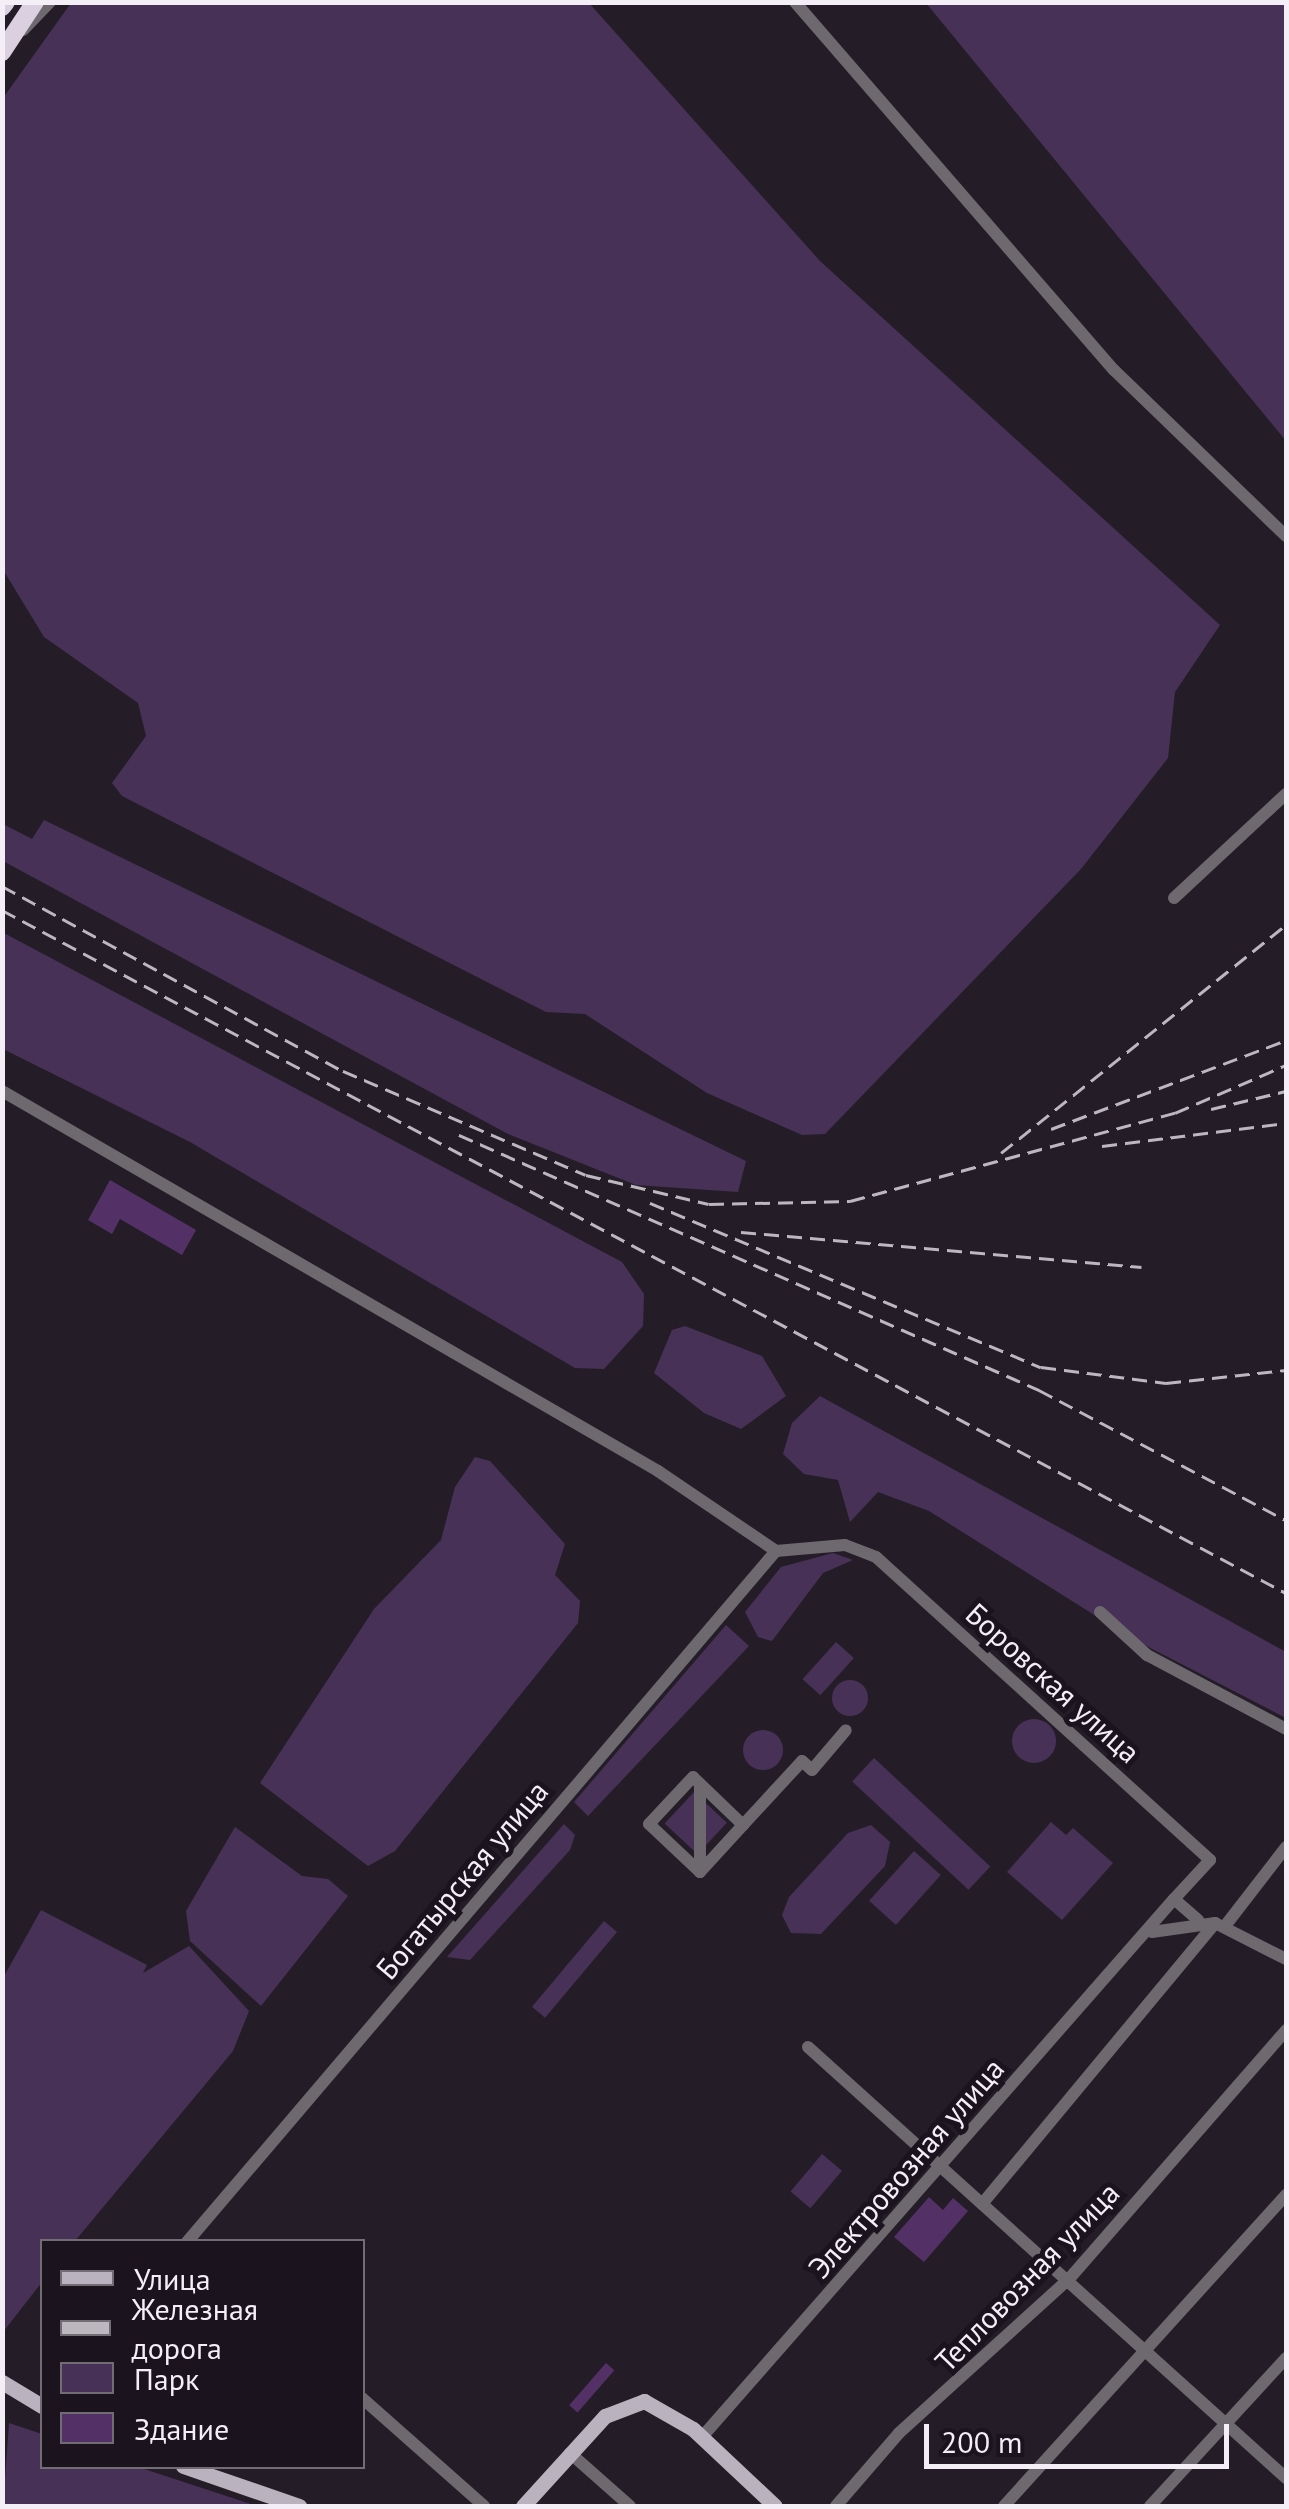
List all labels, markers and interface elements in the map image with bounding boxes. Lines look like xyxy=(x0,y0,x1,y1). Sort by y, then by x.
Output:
street label: Боровская улица xyxy=(959,1596,1147,1770)
street label: Богатырская улица xyxy=(369,1773,555,1987)
street label: Электровозная улица xyxy=(801,2051,1011,2285)
street label: Тепловозная улица xyxy=(927,2175,1127,2379)
legend xyxy=(40,2239,365,2469)
text: Улица xyxy=(134,2259,211,2298)
text: Железная дорога xyxy=(131,2289,258,2367)
text: Парк xyxy=(134,2359,199,2398)
scale bar xyxy=(929,2404,1234,2466)
text: Здание xyxy=(134,2409,229,2448)
text: 200 m xyxy=(941,2422,1022,2461)

